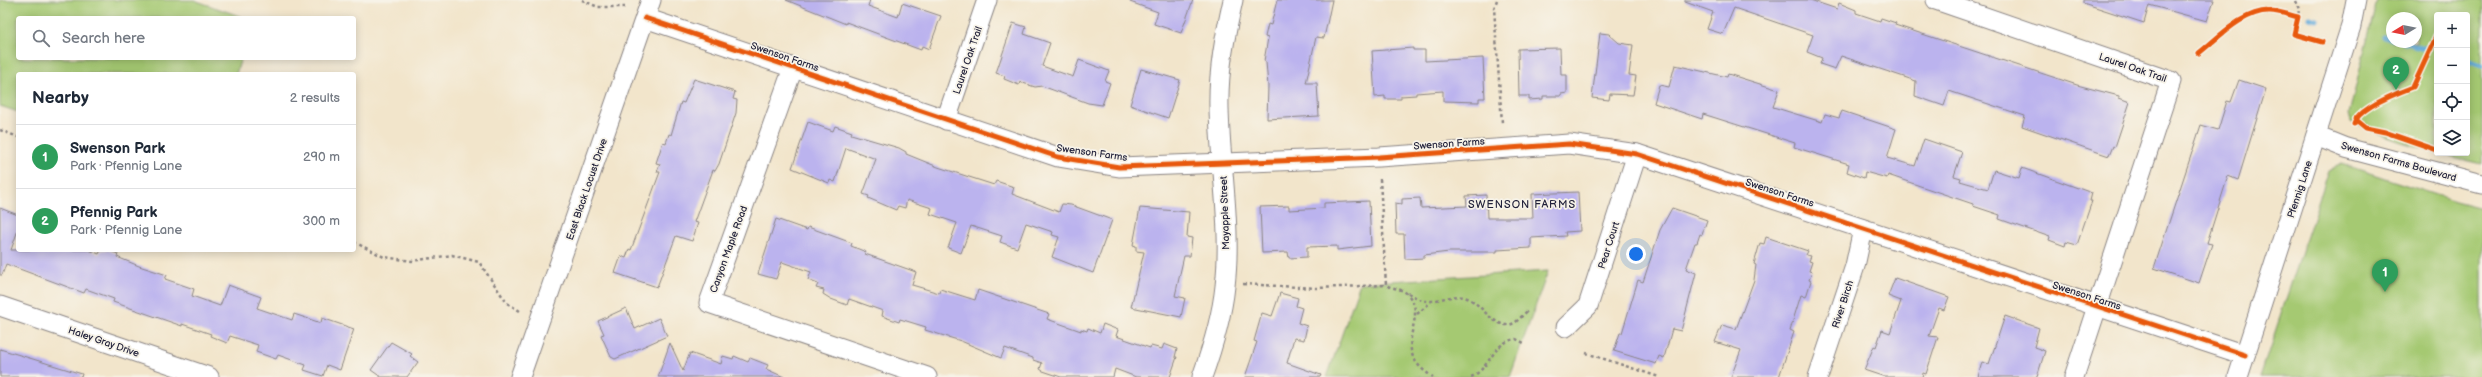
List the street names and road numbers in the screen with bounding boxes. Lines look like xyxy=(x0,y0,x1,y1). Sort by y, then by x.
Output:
street label: Laurel Oak Trail xyxy=(951,25,985,96)
street label: Swenson Farms xyxy=(749,40,820,74)
street label: Laurel Oak Trail xyxy=(2097,51,2168,85)
street label: Swenson Farms xyxy=(1413,136,1485,152)
street label: East Black Locust Drive xyxy=(564,137,610,242)
street label: Swenson Farms Boulevard xyxy=(2340,140,2458,184)
street label: Swenson Farms xyxy=(1056,142,1128,164)
street label: Pfennig Lane xyxy=(2285,159,2315,220)
street label: Mayapple Street xyxy=(1218,176,1232,250)
street label: Swenson Farms xyxy=(1744,176,1816,210)
street label: Canyon Maple Road xyxy=(708,204,750,295)
street label: Pear Court xyxy=(1596,220,1622,270)
street label: River Birch xyxy=(1830,278,1856,330)
street label: Swenson Farms xyxy=(2051,279,2123,313)
street label: Haley Gray Drive xyxy=(67,324,141,360)

